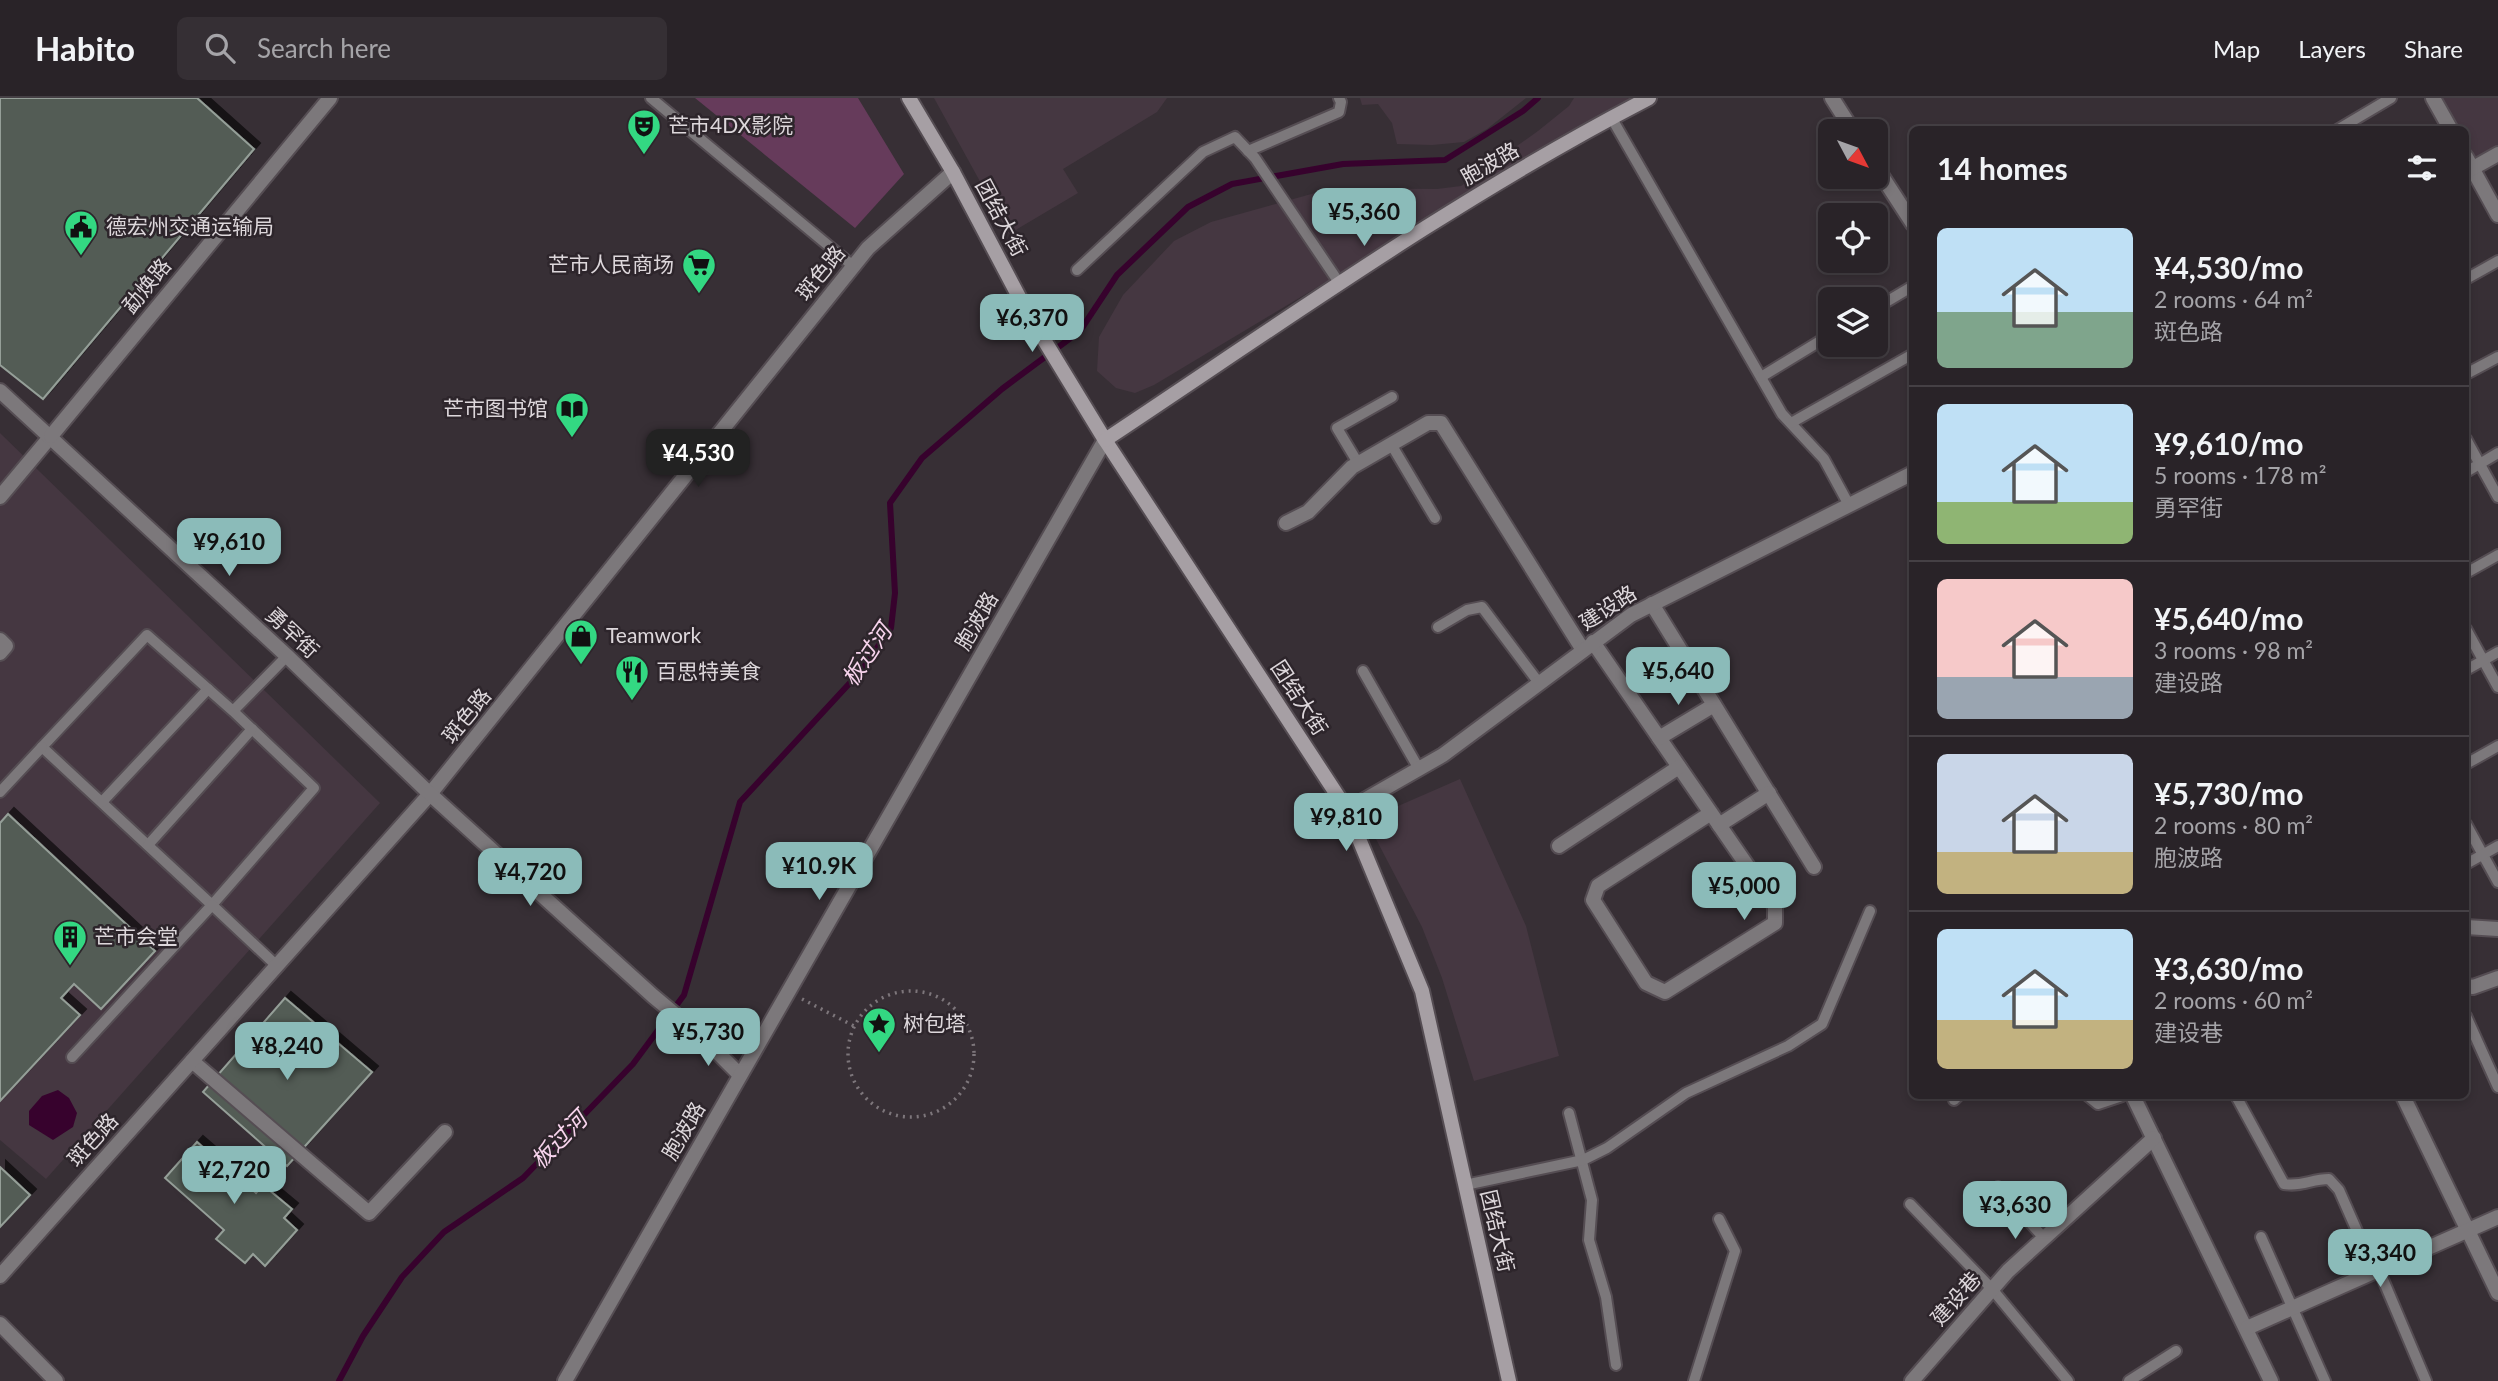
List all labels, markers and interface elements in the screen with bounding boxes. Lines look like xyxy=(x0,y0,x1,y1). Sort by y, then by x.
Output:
search box xyxy=(177,17,667,80)
text: Habito xyxy=(35,28,135,68)
icon: search xyxy=(201,29,239,67)
text: Search here xyxy=(257,32,391,64)
text: Map xyxy=(2213,34,2260,63)
text: Layers xyxy=(2298,34,2366,63)
text: Share xyxy=(2404,34,2463,63)
theatre icon: 芒市4DX影院 xyxy=(625,107,663,156)
place label: 芒市4DX影院 xyxy=(668,112,793,137)
north arrow xyxy=(1818,119,1888,189)
map controls xyxy=(1818,119,1888,357)
street label: 胞波路 xyxy=(1456,136,1523,189)
icon: filters xyxy=(2403,149,2441,187)
text: 14 homes xyxy=(1937,150,2068,186)
street label: 团结大街 xyxy=(972,174,1033,260)
pin: ¥5,360 xyxy=(1307,188,1421,248)
text: ¥5,360 xyxy=(1328,197,1400,225)
button: locate xyxy=(1818,203,1888,273)
public building icon: 德宏州交通运输局 xyxy=(62,208,100,257)
place label: 德宏州交通运输局 xyxy=(106,213,274,238)
street label: 斑色路 xyxy=(790,240,849,304)
supermarket icon: 芒市人民商场 xyxy=(680,246,718,295)
text: ¥4,530/mo xyxy=(2154,249,2303,285)
place label: 芒市人民商场 xyxy=(548,251,674,276)
street label: 勐焕路 xyxy=(116,253,175,317)
icon: home xyxy=(1993,256,2077,340)
text: 2 rooms · 64 m² xyxy=(2154,285,2313,313)
button: layers xyxy=(1818,287,1888,357)
pin: ¥6,370 xyxy=(975,294,1089,354)
text: ¥6,370 xyxy=(996,303,1068,331)
text: 斑色路 xyxy=(2154,317,2223,345)
library icon: 芒市图书馆 xyxy=(553,390,591,439)
place label: 芒市图书馆 xyxy=(443,395,548,420)
text: ¥9,610/mo xyxy=(2154,425,2303,461)
pin: ¥4,530 xyxy=(641,430,755,489)
icon: home xyxy=(1993,432,2077,516)
text: ¥4,530 xyxy=(662,438,734,466)
text: 5 rooms · 178 m² xyxy=(2154,461,2326,489)
text: 勇罕街 xyxy=(2154,493,2223,521)
pin: ¥9,610 xyxy=(172,518,286,578)
text: ¥9,610 xyxy=(193,527,265,555)
street label: 建设路 xyxy=(1574,579,1640,634)
street label: 胞波路 xyxy=(949,587,1002,654)
text: ¥5,640/mo xyxy=(2154,600,2303,636)
street label: 勇罕街 xyxy=(261,601,325,663)
icon: home xyxy=(1993,607,2077,691)
water label: 板过河 xyxy=(835,615,899,691)
shop icon: Teamwork xyxy=(562,617,600,666)
place label: Teamwork xyxy=(606,622,701,647)
text: 3 rooms · 98 m² xyxy=(2154,636,2313,664)
pin: ¥5,640 xyxy=(1621,648,1735,707)
restaurant icon: 百思特美食 xyxy=(613,653,651,702)
street label: 团结大街 xyxy=(1267,655,1334,739)
text: ¥5,640 xyxy=(1642,656,1714,684)
place label: 百思特美食 xyxy=(656,658,761,683)
text: 建设路 xyxy=(2154,668,2223,696)
street label: 斑色路 xyxy=(436,683,495,747)
text: ¥5,730/mo xyxy=(2154,775,2303,811)
icon: home xyxy=(1993,782,2077,866)
pin: ¥9,810 xyxy=(1289,794,1403,853)
text: ¥9,810 xyxy=(1310,802,1382,830)
text: 2 rooms · 80 m² xyxy=(2154,811,2313,839)
pin: ¥10.9K xyxy=(762,842,876,902)
text: 胞波路 xyxy=(2154,843,2223,871)
pin: ¥4,720 xyxy=(473,848,587,908)
text: ¥10.9K xyxy=(782,851,856,879)
text: ¥4,720 xyxy=(494,857,566,885)
pin: ¥5,000 xyxy=(1687,862,1801,922)
text: ¥5,000 xyxy=(1708,871,1780,899)
building icon: 芒市会堂 xyxy=(51,918,89,967)
place label: 芒市会堂 xyxy=(94,923,178,948)
text: ¥3,630/mo xyxy=(2154,950,2303,986)
icon: home xyxy=(1993,957,2077,1041)
text: 2 rooms · 60 m² xyxy=(2154,986,2313,1014)
place icon: 树包塔 xyxy=(860,1005,898,1054)
pin: ¥5,730 xyxy=(651,1009,765,1068)
place label: 树包塔 xyxy=(903,1010,966,1035)
text: ¥5,730 xyxy=(672,1017,744,1045)
text: 建设巷 xyxy=(2154,1018,2223,1046)
pin: ¥8,240 xyxy=(230,1023,344,1082)
text: ¥8,240 xyxy=(251,1031,323,1059)
street label: 胞波路 xyxy=(656,1097,709,1164)
water label: 板过河 xyxy=(524,1102,595,1174)
street label: 斑色路 xyxy=(62,1107,122,1171)
pin: ¥2,720 xyxy=(177,1146,291,1206)
text: ¥2,720 xyxy=(198,1155,270,1183)
pin: ¥3,630 xyxy=(1958,1182,2072,1241)
street label: 团结大街 xyxy=(1477,1187,1520,1274)
text: ¥3,630 xyxy=(1979,1190,2051,1218)
pin: ¥3,340 xyxy=(2323,1230,2437,1289)
text: ¥3,340 xyxy=(2344,1238,2416,1266)
street label: 建设巷 xyxy=(1925,1266,1985,1330)

